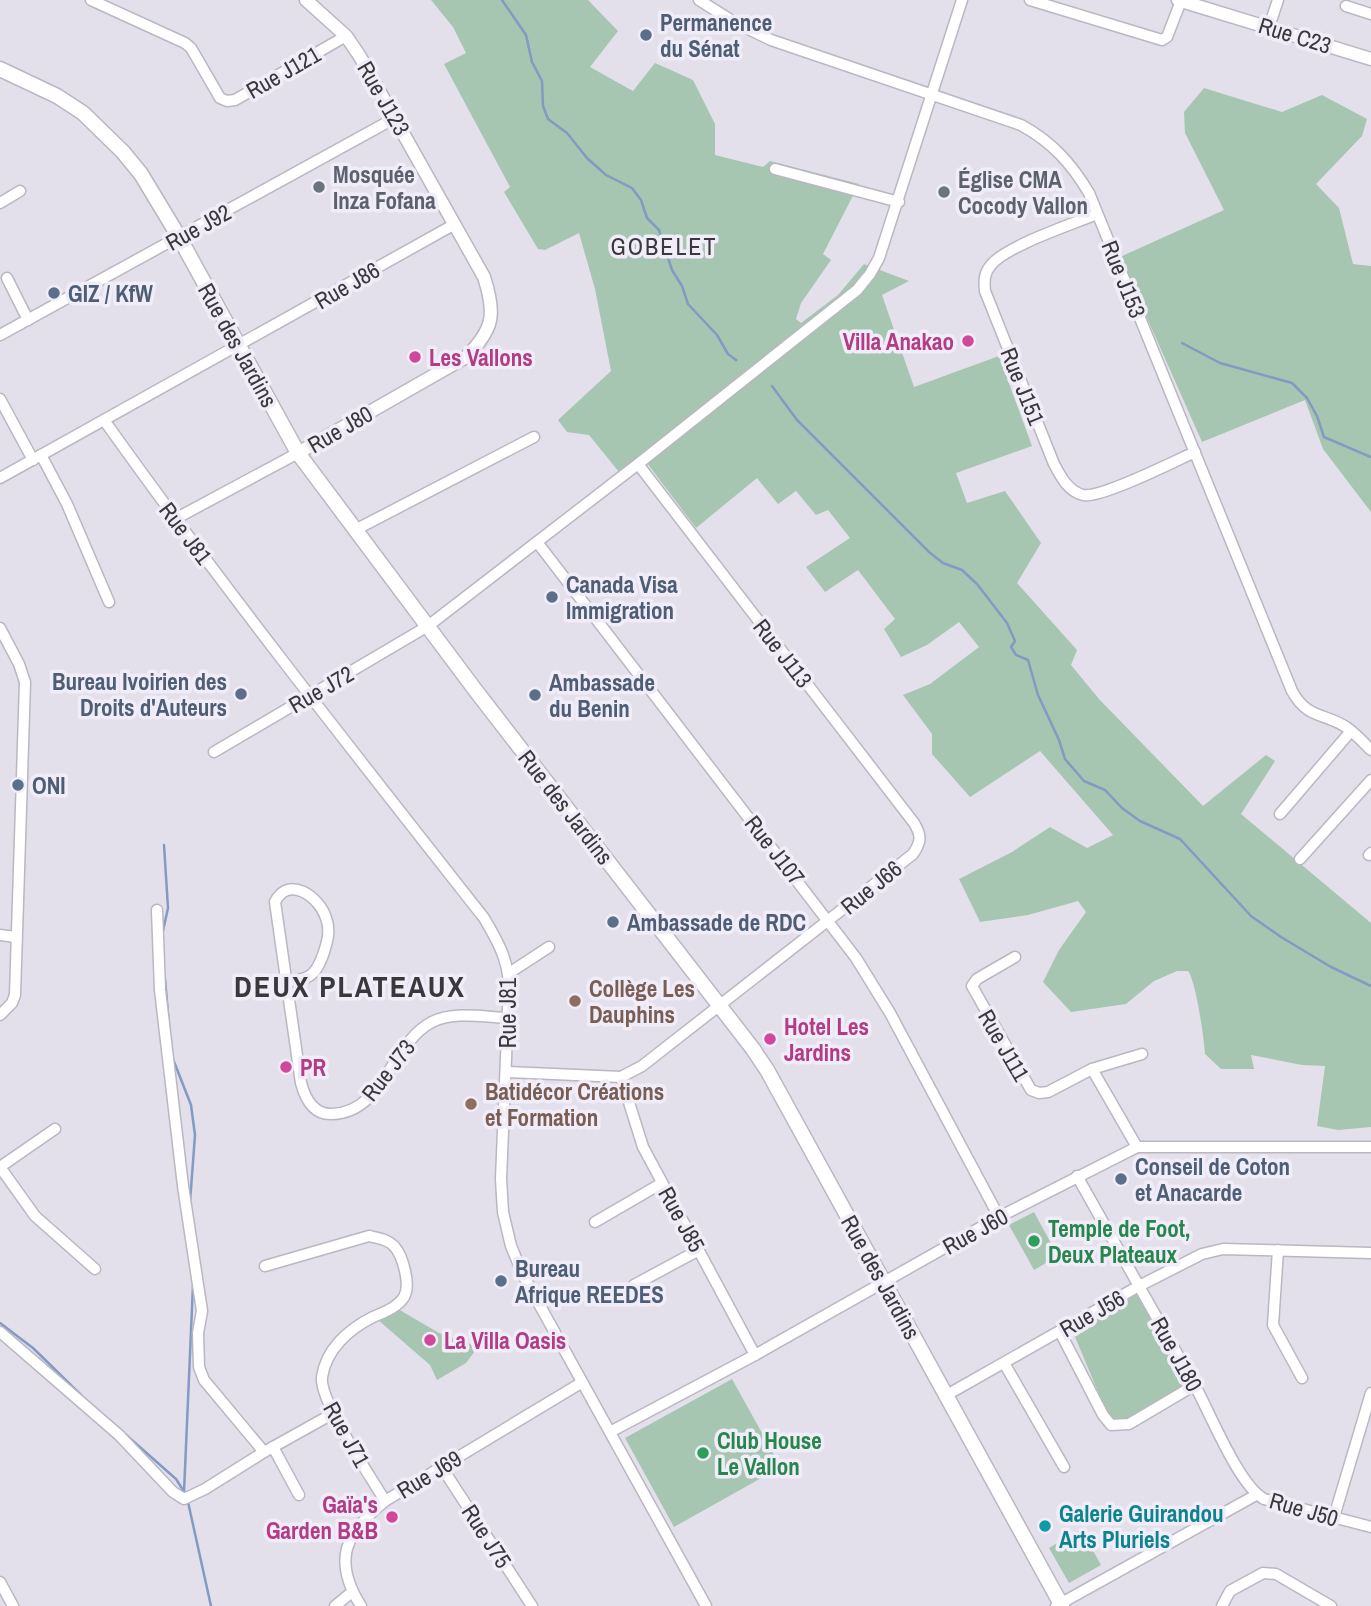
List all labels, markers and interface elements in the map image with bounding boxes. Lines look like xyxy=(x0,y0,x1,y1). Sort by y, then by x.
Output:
place label: Permanence du Sénat xyxy=(660,7,772,64)
street label: Rue C23 xyxy=(1255,9,1335,61)
marker: Permanence du Sénat xyxy=(638,27,654,43)
street label: Rue J121 xyxy=(240,38,326,106)
street label: Rue J123 xyxy=(350,55,418,141)
place label: Mosquée Inza Fofana xyxy=(333,159,436,216)
place label: Église CMA Cocody Vallon xyxy=(958,164,1088,221)
marker: Mosquée Inza Fofana xyxy=(311,179,327,195)
marker: Église CMA Cocody Vallon xyxy=(936,184,952,200)
street label: Rue J92 xyxy=(160,196,236,258)
district label: GOBELET xyxy=(611,230,717,262)
street label: Rue J153 xyxy=(1095,236,1153,322)
street label: Rue J86 xyxy=(309,254,385,316)
street label: Rue des Jardins xyxy=(191,277,285,413)
place label: GIZ / KfW xyxy=(68,278,153,309)
marker: GIZ / KfW xyxy=(46,285,62,301)
place label: Villa Anakao xyxy=(843,326,954,357)
marker: Villa Anakao xyxy=(960,333,976,349)
place label: Les Vallons xyxy=(429,342,533,373)
street label: Rue J151 xyxy=(994,343,1053,430)
marker: Les Vallons xyxy=(407,349,423,365)
street label: Rue J80 xyxy=(302,398,378,460)
street label: Rue J81 xyxy=(152,496,220,571)
place label: Canada Visa Immigration xyxy=(566,569,678,626)
marker: Canada Visa Immigration xyxy=(544,589,560,605)
street label: Rue J113 xyxy=(746,612,820,694)
street label: Rue J72 xyxy=(283,658,359,720)
place label: Bureau Ivoirien des Droits d'Auteurs xyxy=(52,666,227,723)
place label: Ambassade du Benin xyxy=(549,667,655,724)
marker: Bureau Ivoirien des Droits d'Auteurs xyxy=(233,686,249,702)
marker: Ambassade du Benin xyxy=(527,687,543,703)
street label: Rue des Jardins xyxy=(512,743,620,871)
place label: ONI xyxy=(32,770,66,801)
marker: ONI xyxy=(10,777,26,793)
street label: Rue J107 xyxy=(738,809,812,891)
street label: Rue J66 xyxy=(834,853,908,921)
place label: Ambassade de RDC xyxy=(627,907,806,938)
marker: Ambassade de RDC xyxy=(605,914,621,930)
district label: DEUX PLATEAUX xyxy=(234,966,466,1006)
place label: Collège Les Dauphins xyxy=(589,973,695,1030)
street label: Rue J81 xyxy=(492,977,523,1048)
marker: Collège Les Dauphins xyxy=(567,993,583,1009)
street label: Rue J111 xyxy=(971,1003,1037,1087)
place label: Hotel Les Jardins xyxy=(784,1011,869,1068)
marker: Hotel Les Jardins xyxy=(762,1031,778,1047)
street label: Rue J73 xyxy=(354,1033,422,1107)
place label: PR xyxy=(300,1052,327,1083)
marker: PR xyxy=(278,1059,294,1075)
place label: Batidécor Créations et Formation xyxy=(485,1076,664,1133)
marker: Batidécor Créations et Formation xyxy=(463,1096,479,1112)
place label: Conseil de Coton et Anacarde xyxy=(1135,1151,1290,1208)
marker: Conseil de Coton et Anacarde xyxy=(1113,1171,1129,1187)
street label: Rue J85 xyxy=(651,1181,713,1257)
street label: Rue J60 xyxy=(937,1200,1013,1262)
street label: Rue des Jardins xyxy=(834,1209,928,1345)
place label: Temple de Foot, Deux Plateaux xyxy=(1048,1213,1190,1270)
marker: Temple de Foot, Deux Plateaux xyxy=(1026,1233,1042,1249)
place label: Bureau Afrique REEDES xyxy=(515,1253,664,1310)
marker: Bureau Afrique REEDES xyxy=(493,1273,509,1289)
street label: Rue J56 xyxy=(1054,1282,1130,1344)
street label: Rue J180 xyxy=(1144,1311,1210,1397)
place label: La Villa Oasis xyxy=(444,1325,566,1356)
marker: La Villa Oasis xyxy=(422,1332,438,1348)
street label: Rue J71 xyxy=(316,1396,378,1473)
place label: Club House Le Vallon xyxy=(717,1425,822,1482)
street label: Rue J69 xyxy=(391,1443,467,1505)
marker: Club House Le Vallon xyxy=(695,1445,711,1461)
street label: Rue J50 xyxy=(1266,1484,1342,1534)
place label: Gaïa's Garden B&B xyxy=(266,1489,378,1546)
street label: Rue J75 xyxy=(455,1498,519,1574)
place label: Galerie Guirandou Arts Pluriels xyxy=(1059,1498,1224,1555)
marker: Gaïa's Garden B&B xyxy=(384,1509,400,1525)
marker: Galerie Guirandou Arts Pluriels xyxy=(1037,1518,1053,1534)

